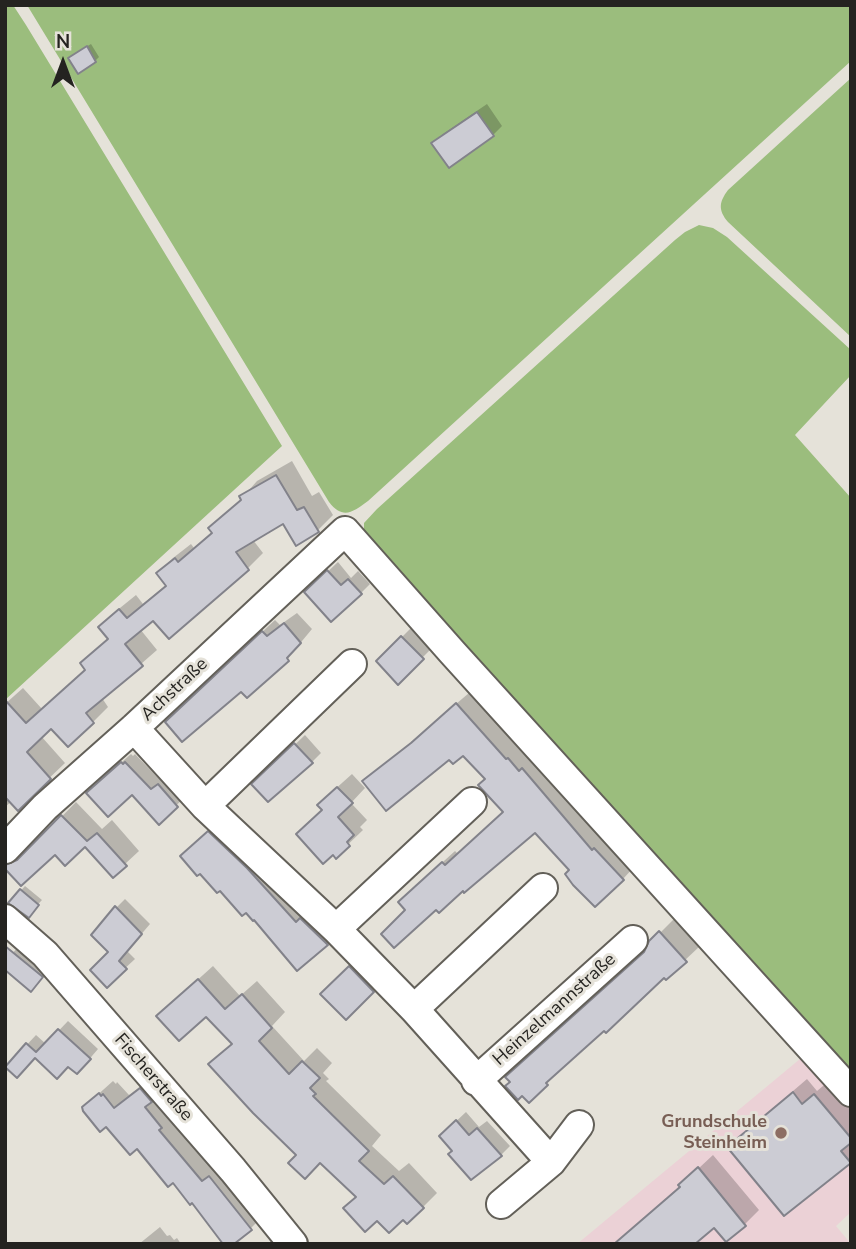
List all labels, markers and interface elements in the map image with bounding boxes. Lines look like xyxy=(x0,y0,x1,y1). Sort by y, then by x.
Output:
north arrow xyxy=(28,28,98,98)
text: N xyxy=(56,29,70,55)
street label: Achstraße xyxy=(137,654,213,726)
street label: Heinzelmannstraße xyxy=(489,949,621,1071)
street label: Fischerstraße xyxy=(109,1030,197,1126)
place label: Grundschule Steinheim xyxy=(661,1112,767,1154)
marker: Grundschule Steinheim xyxy=(773,1125,789,1141)

